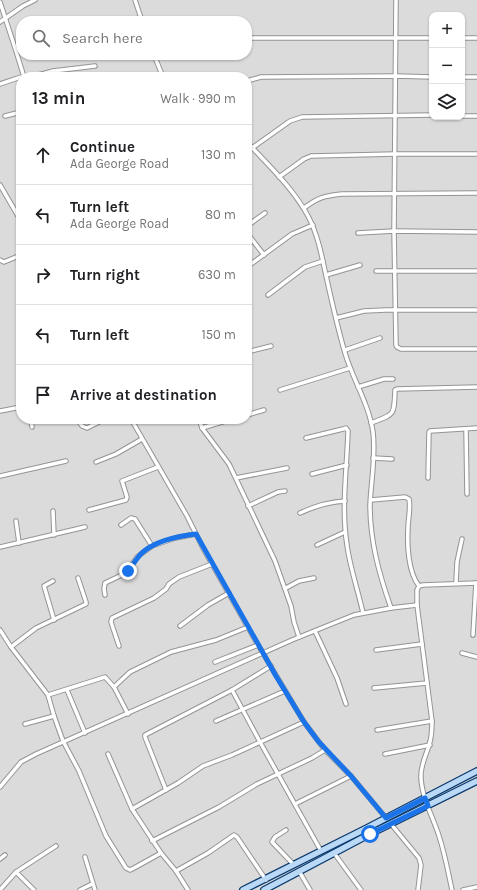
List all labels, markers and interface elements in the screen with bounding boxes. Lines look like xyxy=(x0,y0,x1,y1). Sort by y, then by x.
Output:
map controls xyxy=(429,12,465,120)
button: + xyxy=(429,12,465,48)
search box xyxy=(16,16,252,60)
icon: search xyxy=(30,27,52,49)
text: Search here xyxy=(62,29,143,47)
button: − xyxy=(429,48,465,84)
button: layers xyxy=(429,84,465,120)
text: 13 min xyxy=(32,88,85,108)
text: Walk · 990 m xyxy=(160,91,236,106)
text: Continue xyxy=(70,138,135,156)
icon: ahead xyxy=(32,144,54,166)
text: 130 m xyxy=(201,147,236,162)
text: Ada George Road xyxy=(70,156,169,171)
text: Turn left xyxy=(70,198,129,216)
icon: left xyxy=(32,204,54,226)
text: 80 m xyxy=(205,207,236,222)
text: Ada George Road xyxy=(70,216,169,231)
icon: right xyxy=(32,264,54,286)
text: Turn right xyxy=(70,266,140,284)
text: 630 m xyxy=(198,267,236,282)
icon: left xyxy=(32,324,54,346)
text: Turn left xyxy=(70,326,129,344)
text: 150 m xyxy=(201,327,236,342)
icon: arrive xyxy=(32,384,54,406)
text: Arrive at destination xyxy=(70,386,217,404)
route end xyxy=(119,562,137,580)
route start xyxy=(361,825,379,843)

